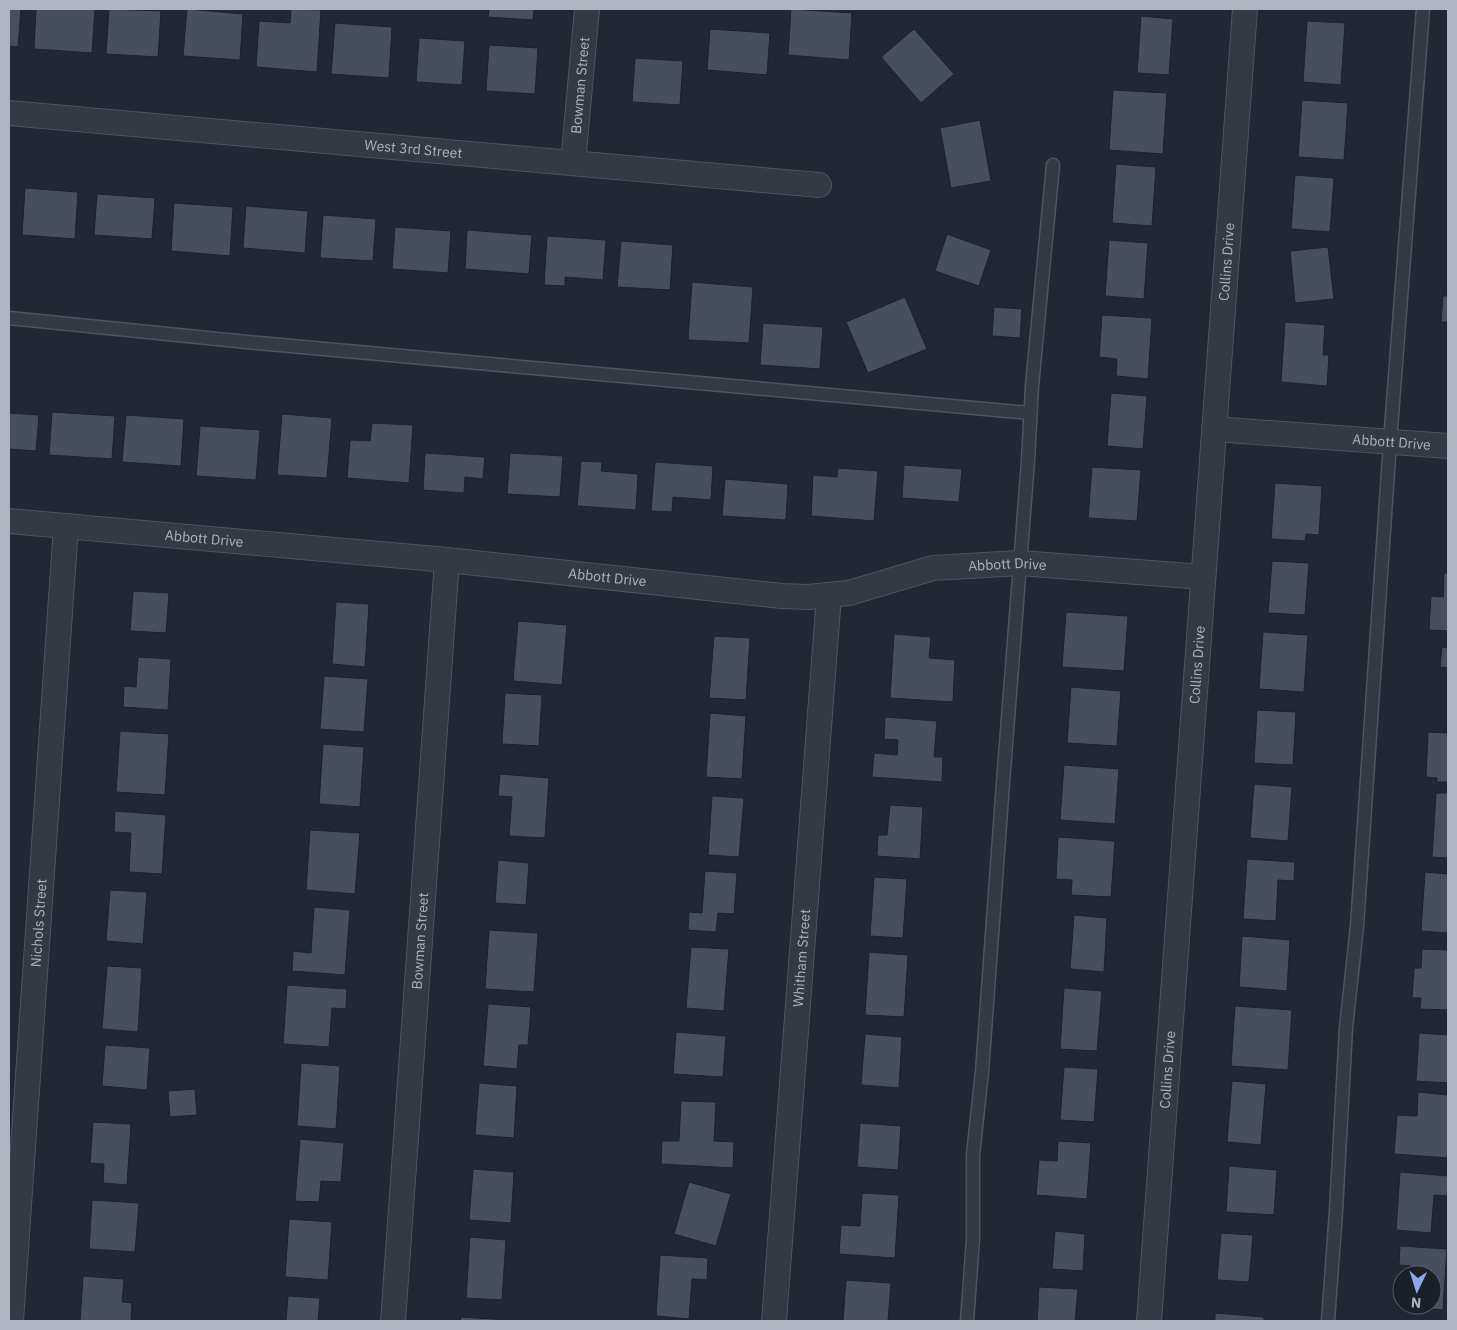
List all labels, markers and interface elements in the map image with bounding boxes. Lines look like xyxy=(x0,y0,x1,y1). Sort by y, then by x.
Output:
street label: Bowman Street xyxy=(567,36,593,134)
street label: West 3rd Street xyxy=(364,136,463,162)
street label: Collins Drive xyxy=(1215,222,1238,301)
street label: Abbott Drive xyxy=(1352,430,1432,454)
street label: Abbott Drive xyxy=(164,526,244,551)
street label: Abbott Drive xyxy=(968,554,1048,575)
street label: Abbott Drive xyxy=(567,564,648,590)
street label: Collins Drive xyxy=(1185,625,1209,704)
street label: Nichols Street xyxy=(27,878,51,968)
street label: Bowman Street xyxy=(408,892,432,990)
street label: Whitham Street xyxy=(789,908,814,1008)
street label: Collins Drive xyxy=(1156,1030,1179,1109)
north arrow xyxy=(1392,1265,1442,1315)
text: N xyxy=(1410,1294,1422,1312)

